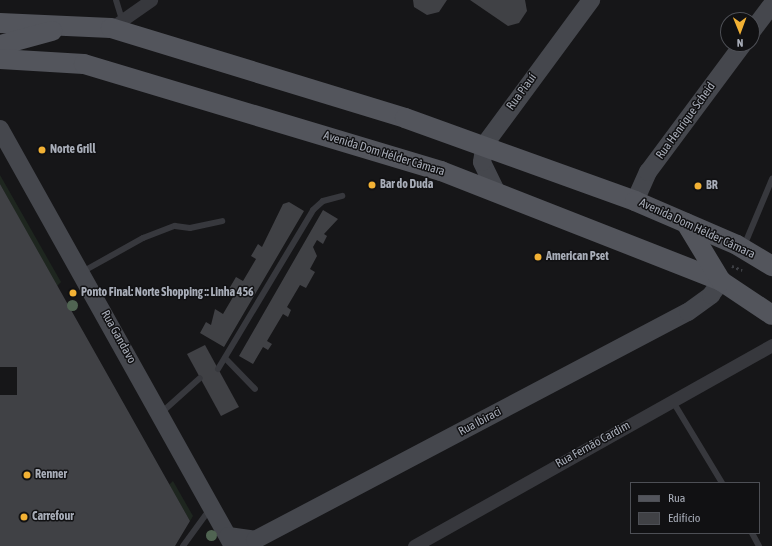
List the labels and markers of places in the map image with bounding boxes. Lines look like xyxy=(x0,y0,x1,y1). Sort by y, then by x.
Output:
place label: Norte Grill xyxy=(50,143,96,157)
marker: Norte Grill xyxy=(37,145,47,155)
place label: Bar do Duda xyxy=(380,178,433,192)
place label: BR xyxy=(706,179,718,193)
marker: Bar do Duda xyxy=(367,180,377,190)
marker: BR xyxy=(693,181,703,191)
place label: American Pset xyxy=(546,250,609,264)
marker: American Pset xyxy=(533,252,543,262)
place label: Ponto Final: Norte Shopping :: Linha 456 xyxy=(81,286,254,300)
marker: Ponto Final: Norte Shopping :: Linha 456 xyxy=(68,288,78,298)
place label: Renner xyxy=(35,468,67,482)
marker: Renner xyxy=(22,470,32,480)
place label: Carrefour xyxy=(32,510,74,524)
marker: Carrefour xyxy=(19,512,29,522)

